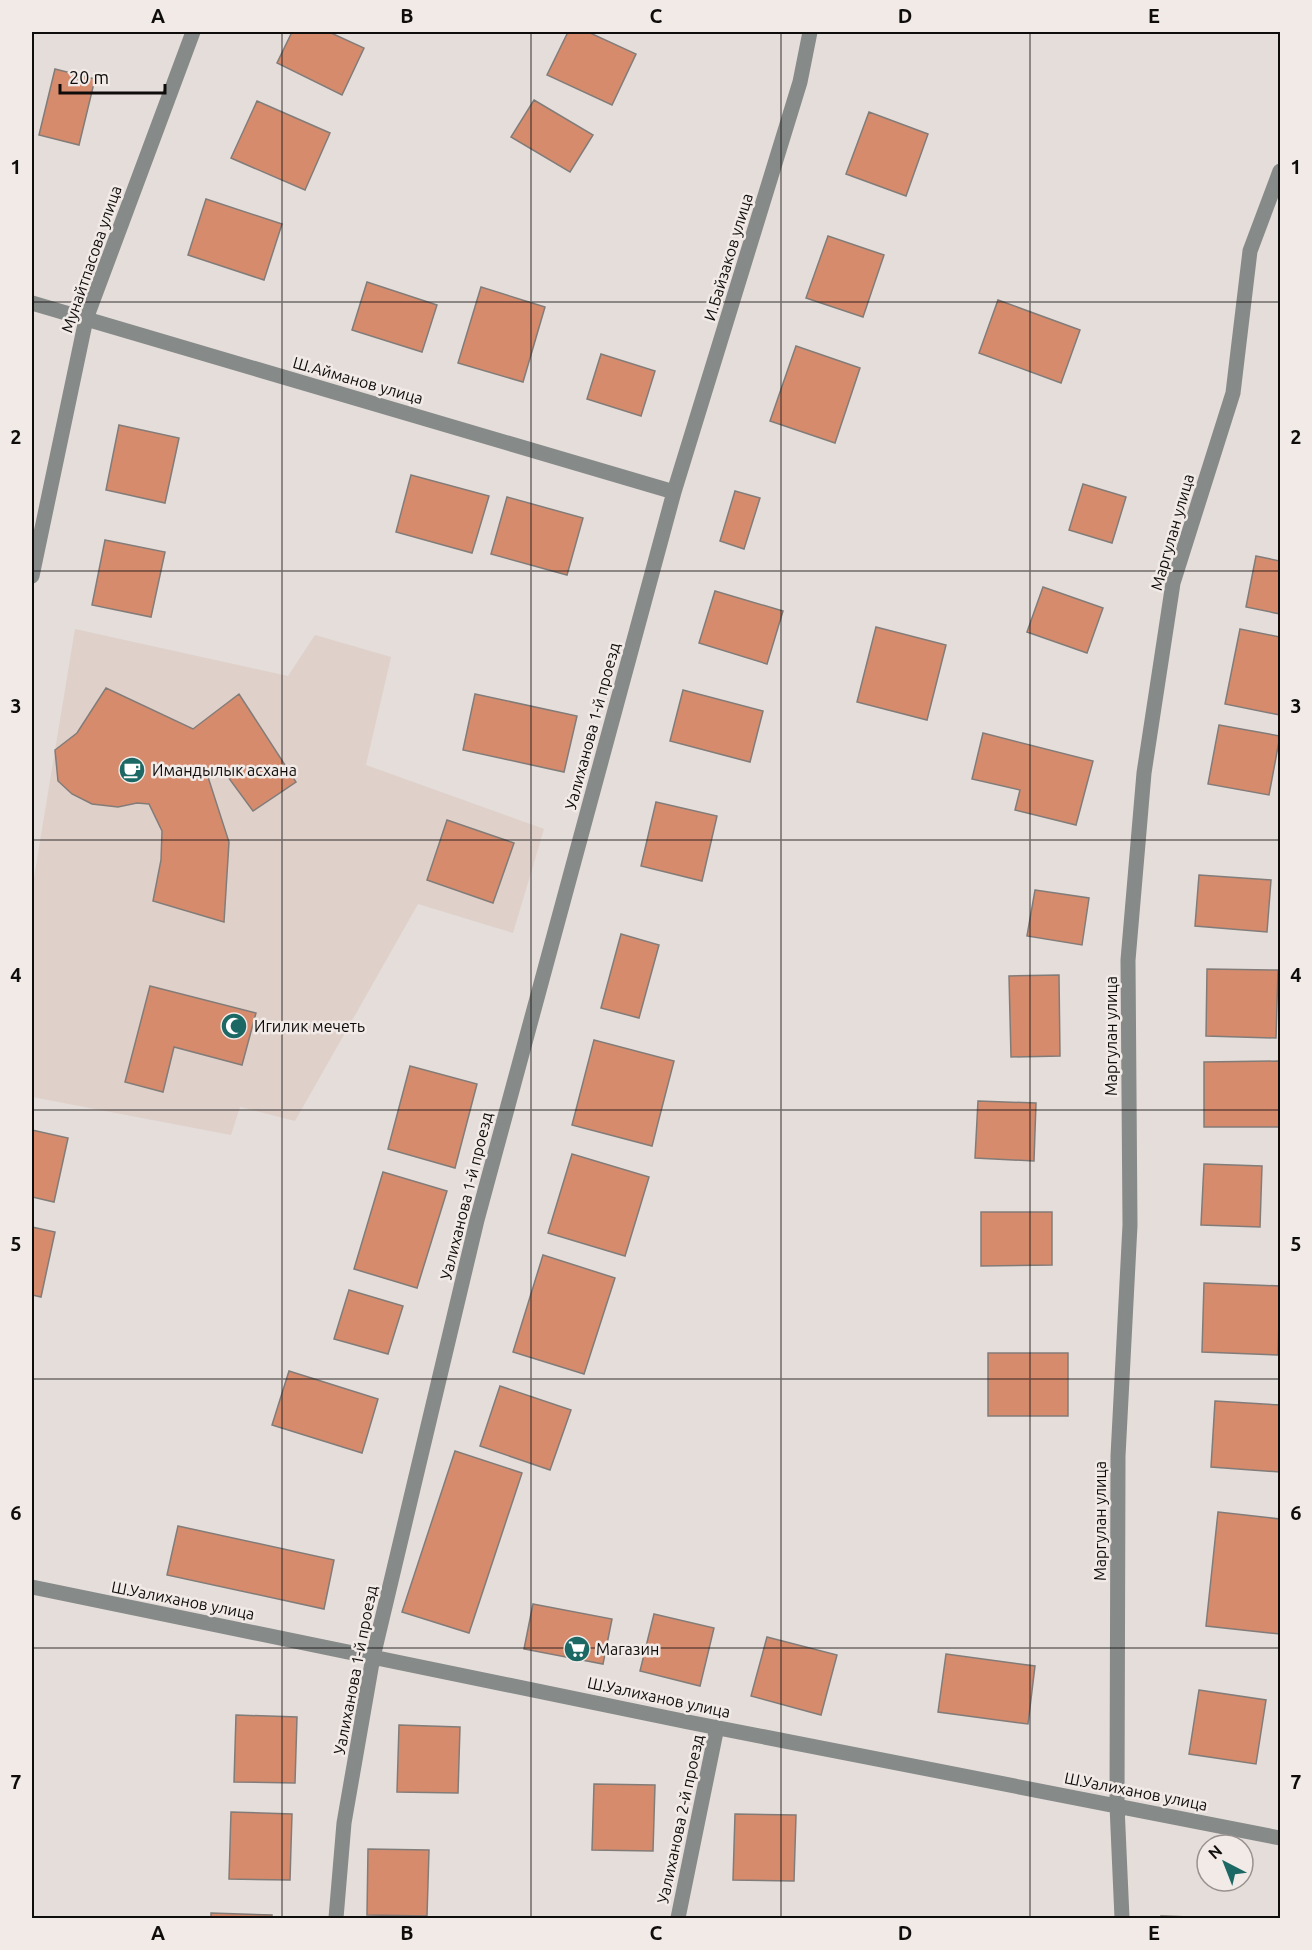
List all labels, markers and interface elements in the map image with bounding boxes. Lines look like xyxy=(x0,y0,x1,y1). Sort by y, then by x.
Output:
text: A xyxy=(151,4,165,27)
text: B xyxy=(400,4,414,27)
text: C xyxy=(650,4,663,27)
text: D xyxy=(898,4,912,27)
text: E xyxy=(1148,4,1160,27)
scale bar xyxy=(60,57,165,95)
text: 20 m xyxy=(69,67,109,87)
text: 1 xyxy=(10,155,22,178)
text: 1 xyxy=(1290,155,1302,178)
street label: Мунайтпасова улица xyxy=(57,183,125,335)
street label: И.Байзаков улица xyxy=(700,191,756,323)
street label: Ш.Айманов улица xyxy=(291,353,425,407)
text: 2 xyxy=(10,425,22,448)
text: 2 xyxy=(1290,425,1302,448)
street label: Маргулан улица xyxy=(1147,472,1197,592)
street label: Уалиханова 1-й проезд xyxy=(561,641,623,811)
text: 3 xyxy=(10,694,22,717)
text: 3 xyxy=(1290,694,1302,717)
cafe icon: Имандылык асхана xyxy=(117,755,147,785)
place label: Имандылык асхана xyxy=(152,761,297,779)
text: 4 xyxy=(10,963,22,986)
text: 4 xyxy=(1290,963,1302,986)
street label: Маргулан улица xyxy=(1102,976,1120,1096)
mosque icon: Игилик мечеть xyxy=(219,1011,249,1041)
place label: Игилик мечеть xyxy=(254,1017,365,1035)
street label: Уалиханова 1-й проезд xyxy=(436,1110,496,1282)
text: 5 xyxy=(10,1232,22,1255)
text: 5 xyxy=(1290,1232,1302,1255)
street label: Маргулан улица xyxy=(1091,1461,1109,1581)
text: 6 xyxy=(10,1501,22,1524)
text: 6 xyxy=(1290,1501,1302,1524)
street label: Ш.Уалиханов улица xyxy=(110,1577,256,1623)
street label: Уалиханова 1-й проезд xyxy=(330,1584,380,1756)
supermarket icon: Магазин xyxy=(562,1634,592,1664)
place label: Магазин xyxy=(596,1640,659,1658)
street label: Ш.Уалиханов улица xyxy=(586,1673,732,1721)
street label: Уалиханова 2-й проезд xyxy=(653,1733,707,1905)
street label: Ш.Уалиханов улица xyxy=(1063,1768,1209,1814)
text: 7 xyxy=(10,1770,22,1793)
text: 7 xyxy=(1290,1770,1302,1793)
north arrow xyxy=(1195,1833,1255,1893)
text: N xyxy=(1205,1841,1225,1863)
text: A xyxy=(151,1921,165,1944)
text: B xyxy=(400,1921,414,1944)
text: C xyxy=(650,1921,663,1944)
text: D xyxy=(898,1921,912,1944)
text: E xyxy=(1148,1921,1160,1944)

